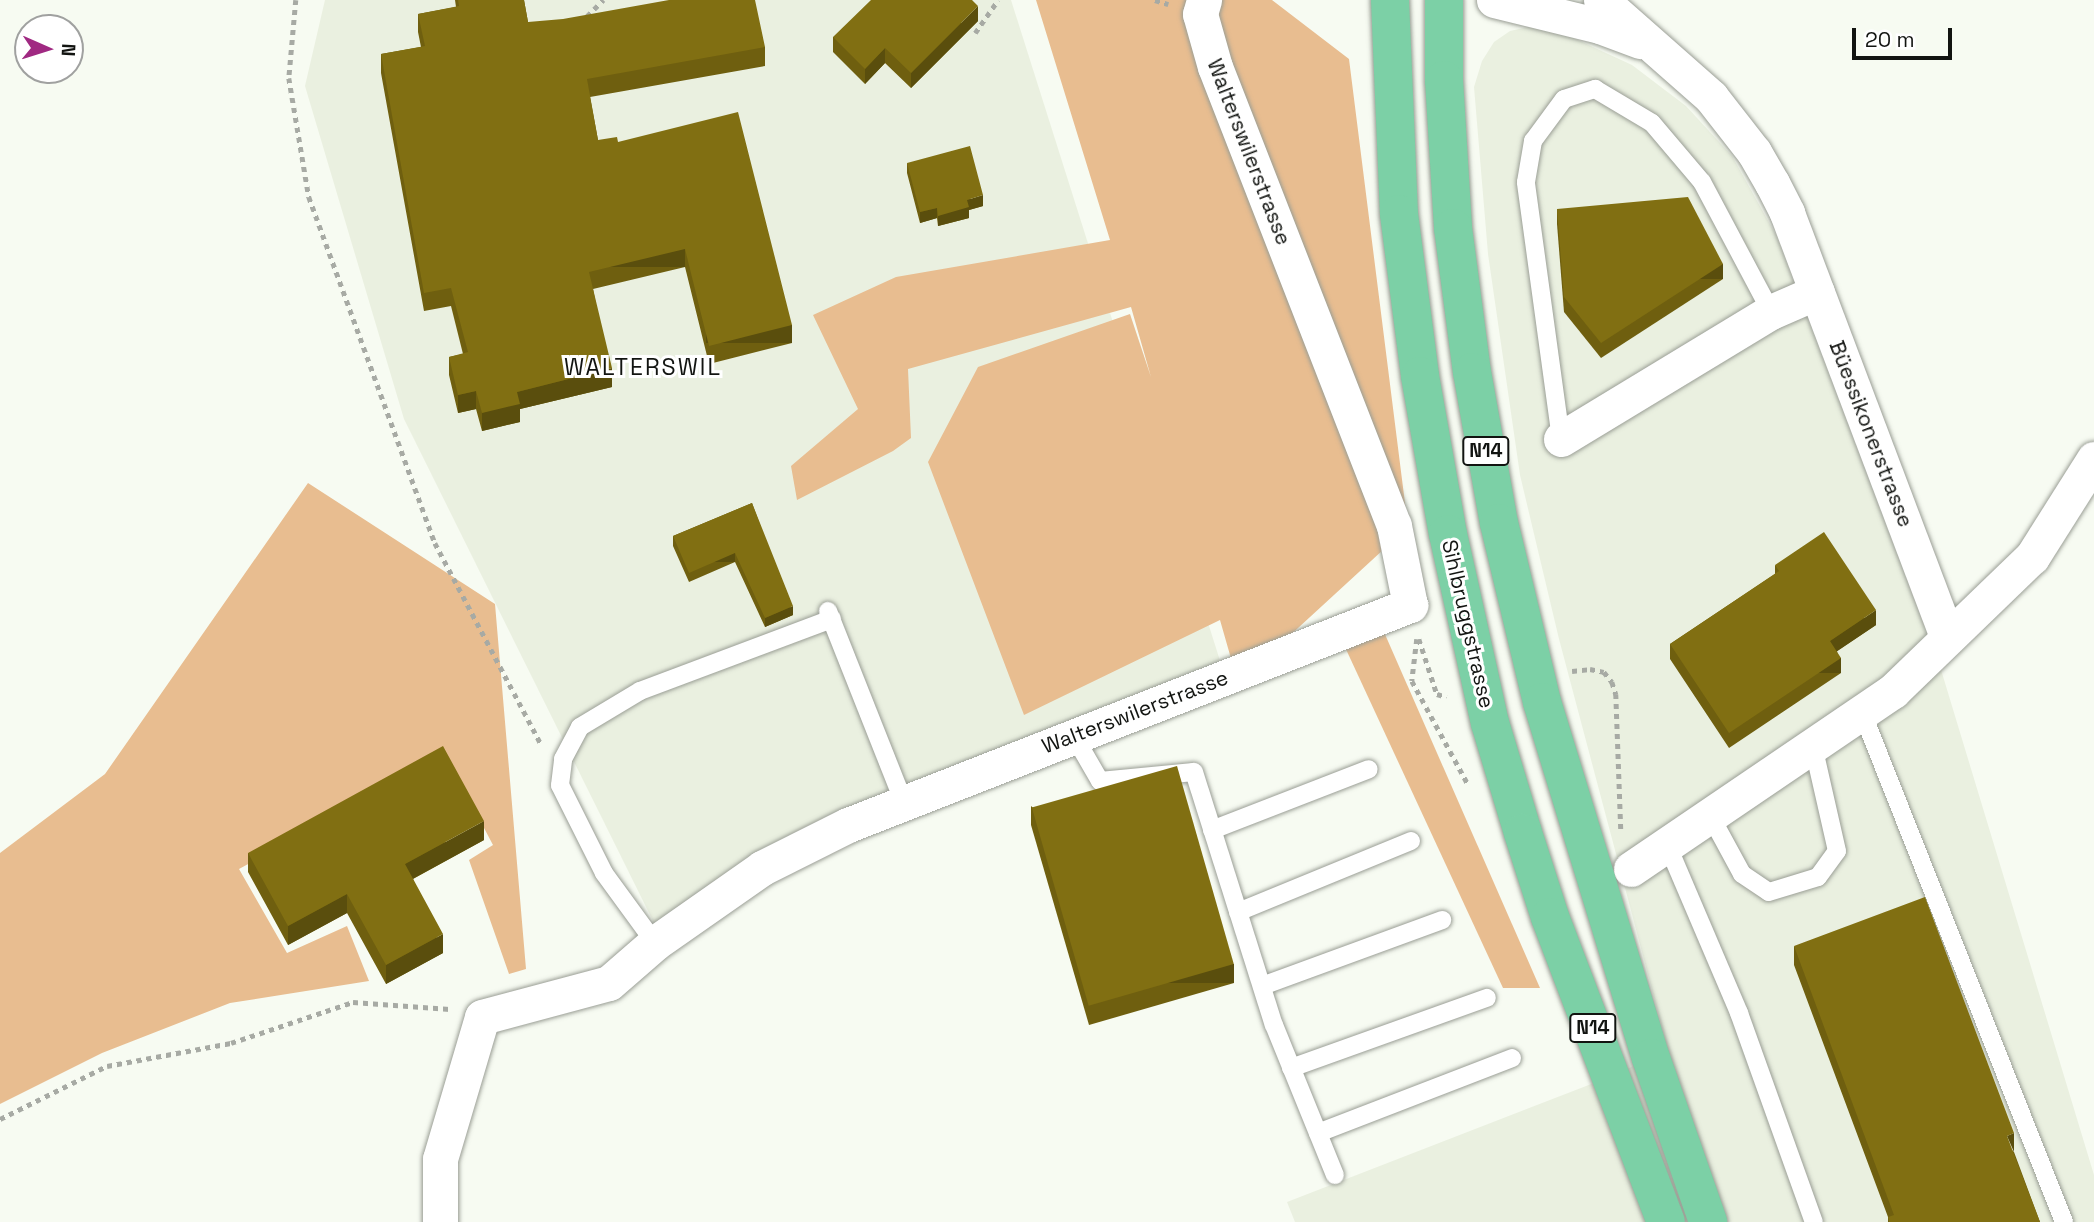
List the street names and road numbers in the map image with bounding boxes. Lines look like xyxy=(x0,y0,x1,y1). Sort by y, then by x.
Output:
street label: Walterswilerstrasse xyxy=(1202,55,1296,249)
street label: Büessikonerstrasse xyxy=(1824,337,1918,531)
road number: N14 xyxy=(1462,436,1510,466)
street label: Sihlbruggstrasse xyxy=(1436,537,1500,711)
street label: Walterswilerstrasse xyxy=(1038,665,1232,759)
road number: N14 xyxy=(1568,1012,1618,1044)

